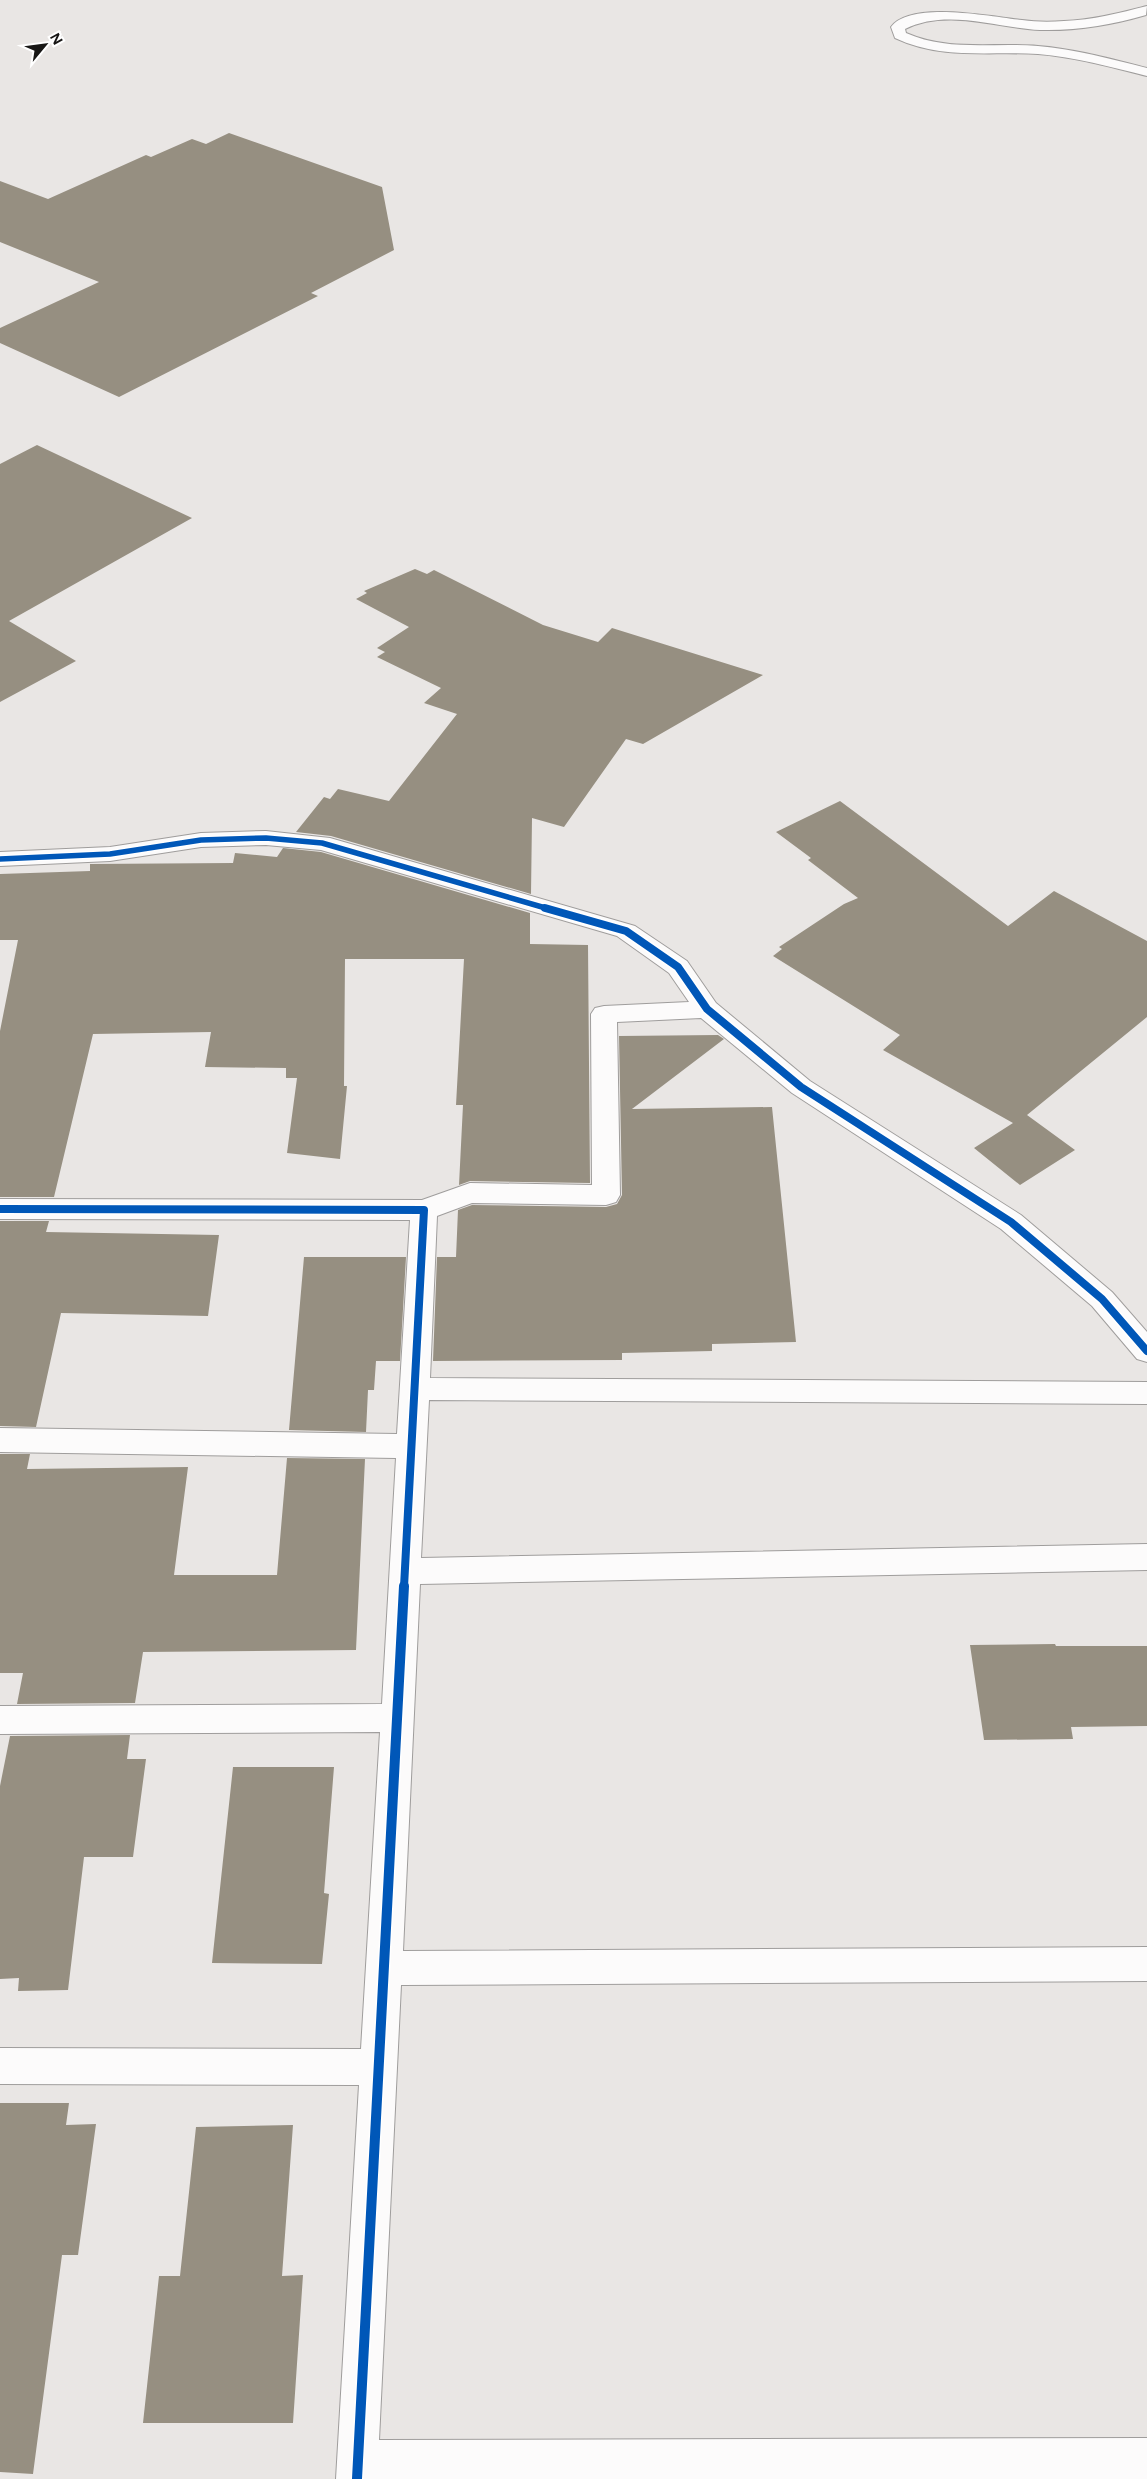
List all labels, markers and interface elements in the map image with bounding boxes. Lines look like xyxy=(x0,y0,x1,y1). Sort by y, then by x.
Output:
north arrow xyxy=(20,20,70,70)
text: N xyxy=(46,30,66,48)

